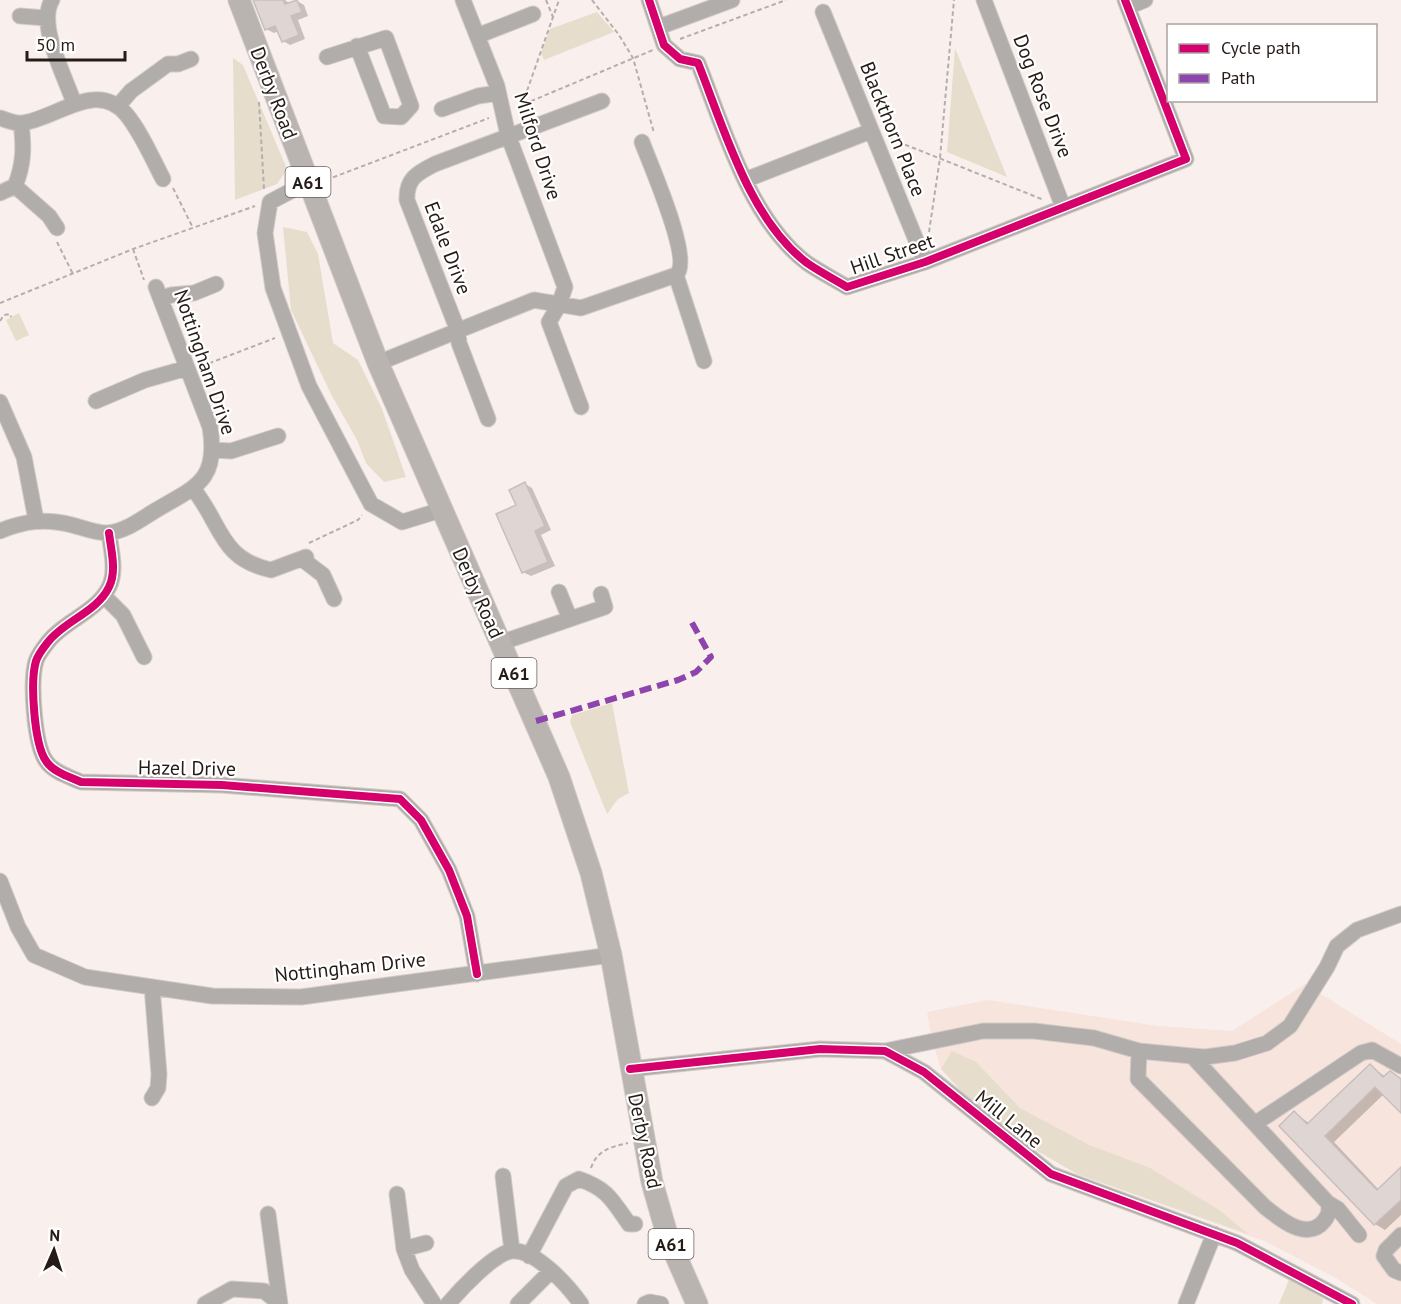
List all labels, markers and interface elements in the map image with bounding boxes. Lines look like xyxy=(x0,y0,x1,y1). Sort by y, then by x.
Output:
scale bar xyxy=(27,24,124,62)
legend xyxy=(1167,24,1377,102)
street label: Dog Rose Drive xyxy=(1008,31,1078,161)
text: 50 m xyxy=(36,33,75,56)
text: Cycle path xyxy=(1221,36,1301,59)
street label: Derby Road xyxy=(245,43,303,143)
street label: Blackthorn Place xyxy=(854,58,932,200)
text: Path xyxy=(1221,66,1255,89)
street label: Milford Drive xyxy=(508,89,568,203)
road number: A61 xyxy=(286,167,330,197)
street label: Edale Drive xyxy=(418,198,478,298)
street label: Hill Street xyxy=(847,227,938,280)
street label: Nottingham Drive xyxy=(168,286,242,438)
street label: Derby Road xyxy=(446,543,510,643)
road number: A61 xyxy=(492,658,536,688)
street label: Hazel Drive xyxy=(138,754,236,782)
street label: Nottingham Drive xyxy=(273,946,427,988)
street label: Mill Lane xyxy=(970,1084,1048,1154)
street label: Derby Road xyxy=(622,1091,668,1191)
north arrow xyxy=(24,1220,84,1280)
text: N xyxy=(49,1225,61,1245)
road number: A61 xyxy=(648,1229,694,1259)

